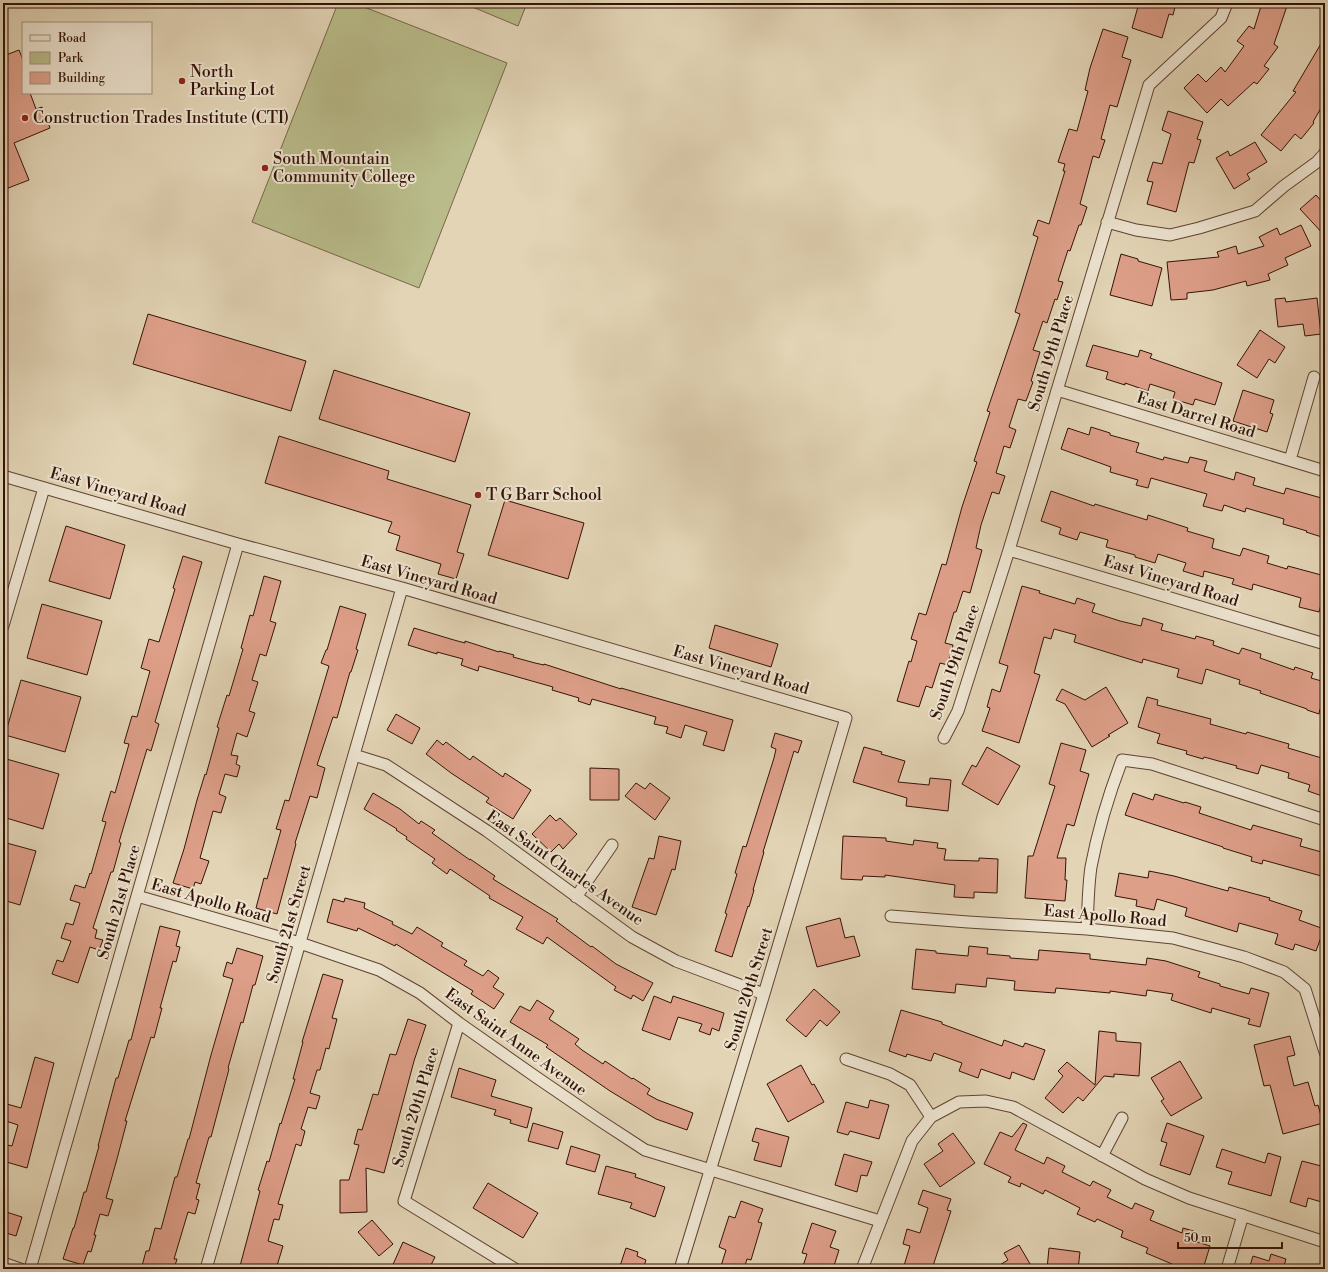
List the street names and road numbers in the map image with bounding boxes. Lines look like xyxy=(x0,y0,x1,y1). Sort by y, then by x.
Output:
street label: South 19th Place xyxy=(1024,292,1078,414)
street label: East Darrel Road xyxy=(1134,387,1258,443)
street label: East Vineyard Road xyxy=(48,463,188,521)
street label: East Vineyard Road xyxy=(359,551,499,609)
street label: East Vineyard Road xyxy=(1101,551,1241,611)
street label: South 19th Place xyxy=(926,602,984,722)
street label: East Vineyard Road xyxy=(671,641,811,699)
street label: East Saint Charles Avenue xyxy=(482,806,648,930)
street label: South 21st Place xyxy=(93,842,145,962)
street label: South 21st Street xyxy=(263,862,315,985)
street label: East Apollo Road xyxy=(149,874,273,928)
street label: East Apollo Road xyxy=(1043,901,1167,931)
street label: South 20th Street xyxy=(721,925,777,1053)
street label: East Saint Anne Avenue xyxy=(441,984,591,1100)
street label: South 20th Place xyxy=(388,1045,444,1169)

